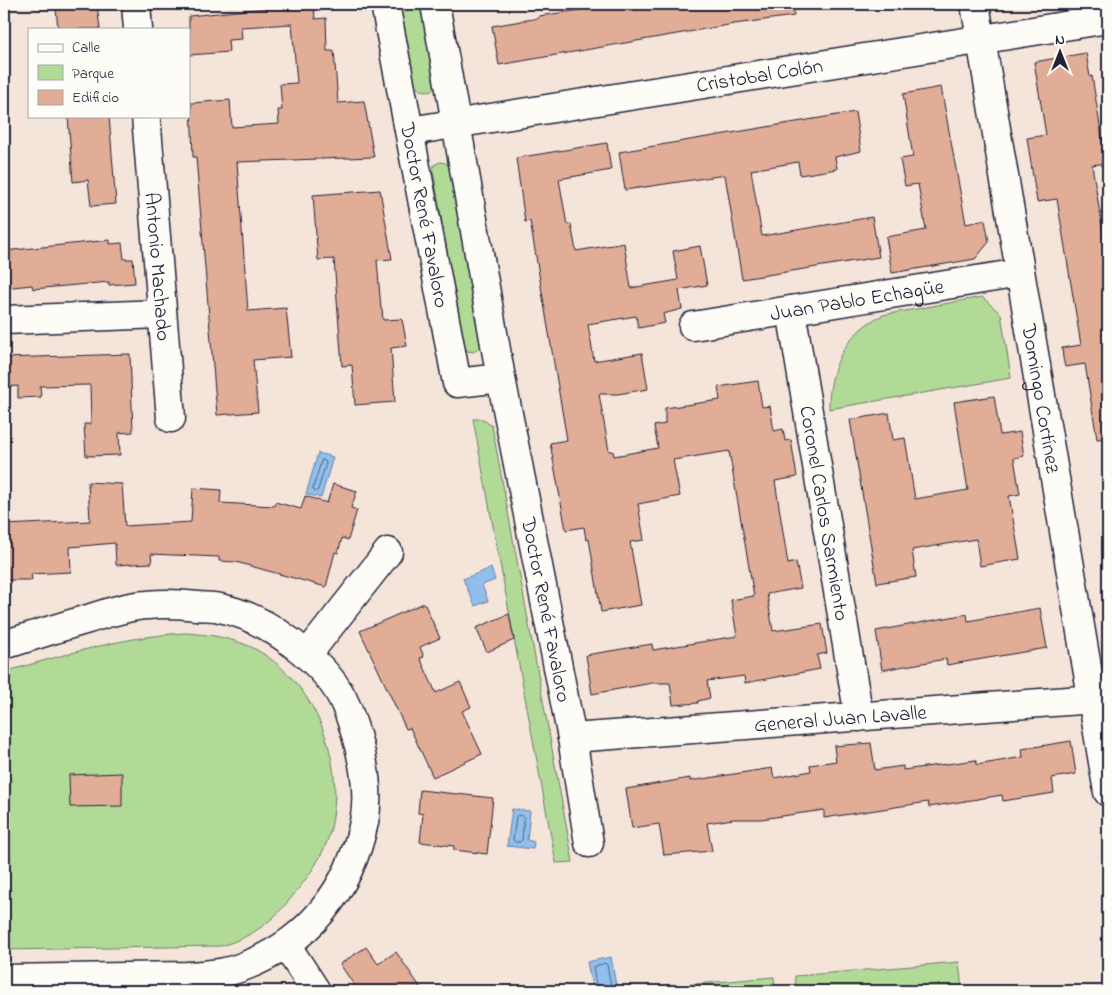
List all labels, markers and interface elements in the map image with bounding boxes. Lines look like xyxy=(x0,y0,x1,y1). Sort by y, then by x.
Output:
legend xyxy=(28,28,190,118)
north arrow xyxy=(1034,28,1084,78)
text: N xyxy=(1055,30,1065,51)
text: Calle xyxy=(72,37,100,59)
street label: Cristobal Colón xyxy=(694,52,825,102)
text: Parque xyxy=(72,63,114,85)
text: Edificio xyxy=(72,87,119,109)
street label: Doctor René Favaloro xyxy=(391,120,455,311)
street label: Antonio Machado xyxy=(135,191,178,342)
street label: Juan Pablo Echagüe xyxy=(768,272,947,330)
street label: Domingo Cortínez xyxy=(1012,321,1067,476)
street label: Coronel Carlos Sarmiento xyxy=(790,404,856,623)
street label: Doctor René Favaloro xyxy=(512,514,578,705)
street label: General Juan Lavalle xyxy=(753,699,928,741)

